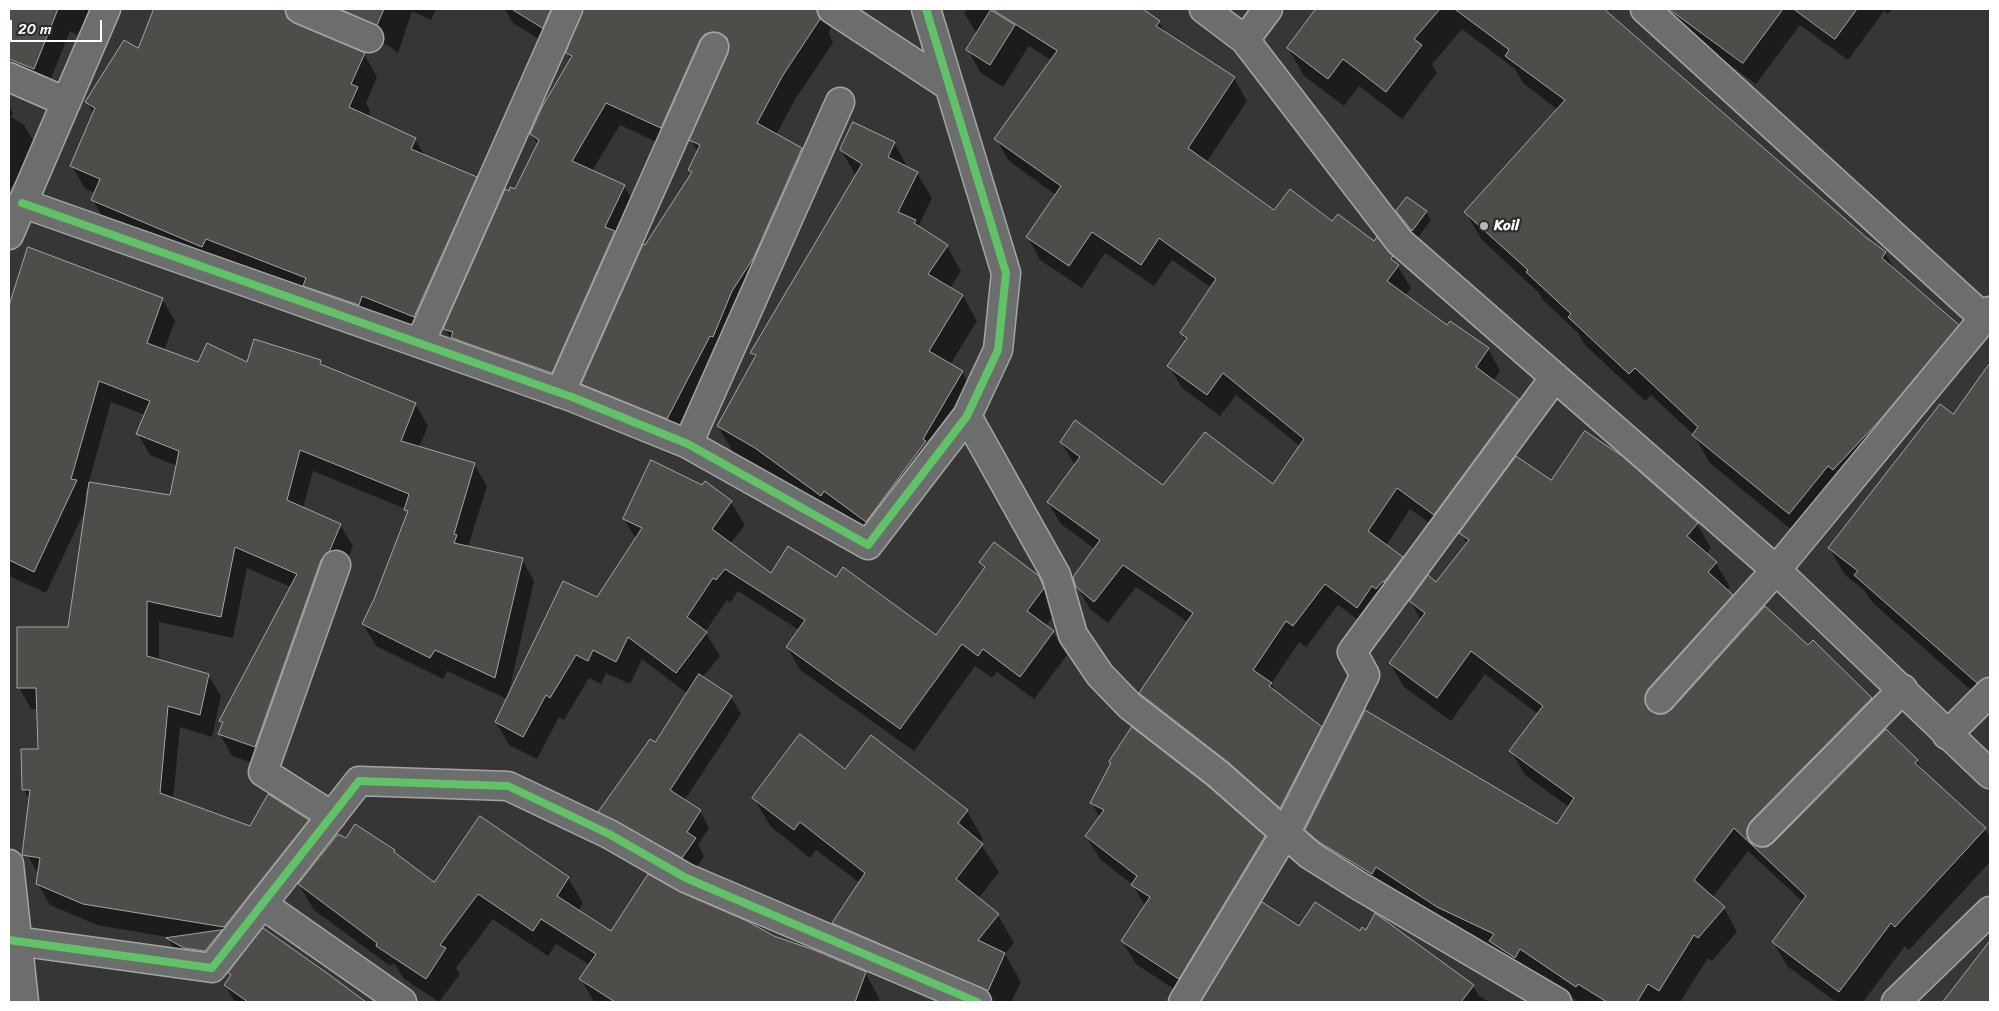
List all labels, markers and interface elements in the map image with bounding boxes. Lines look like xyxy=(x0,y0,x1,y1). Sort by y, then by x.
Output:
scale bar xyxy=(12,10,105,42)
text: 20 m xyxy=(18,16,52,42)
place label: Koil xyxy=(1494,217,1519,235)
marker: Koil xyxy=(1478,220,1490,232)

